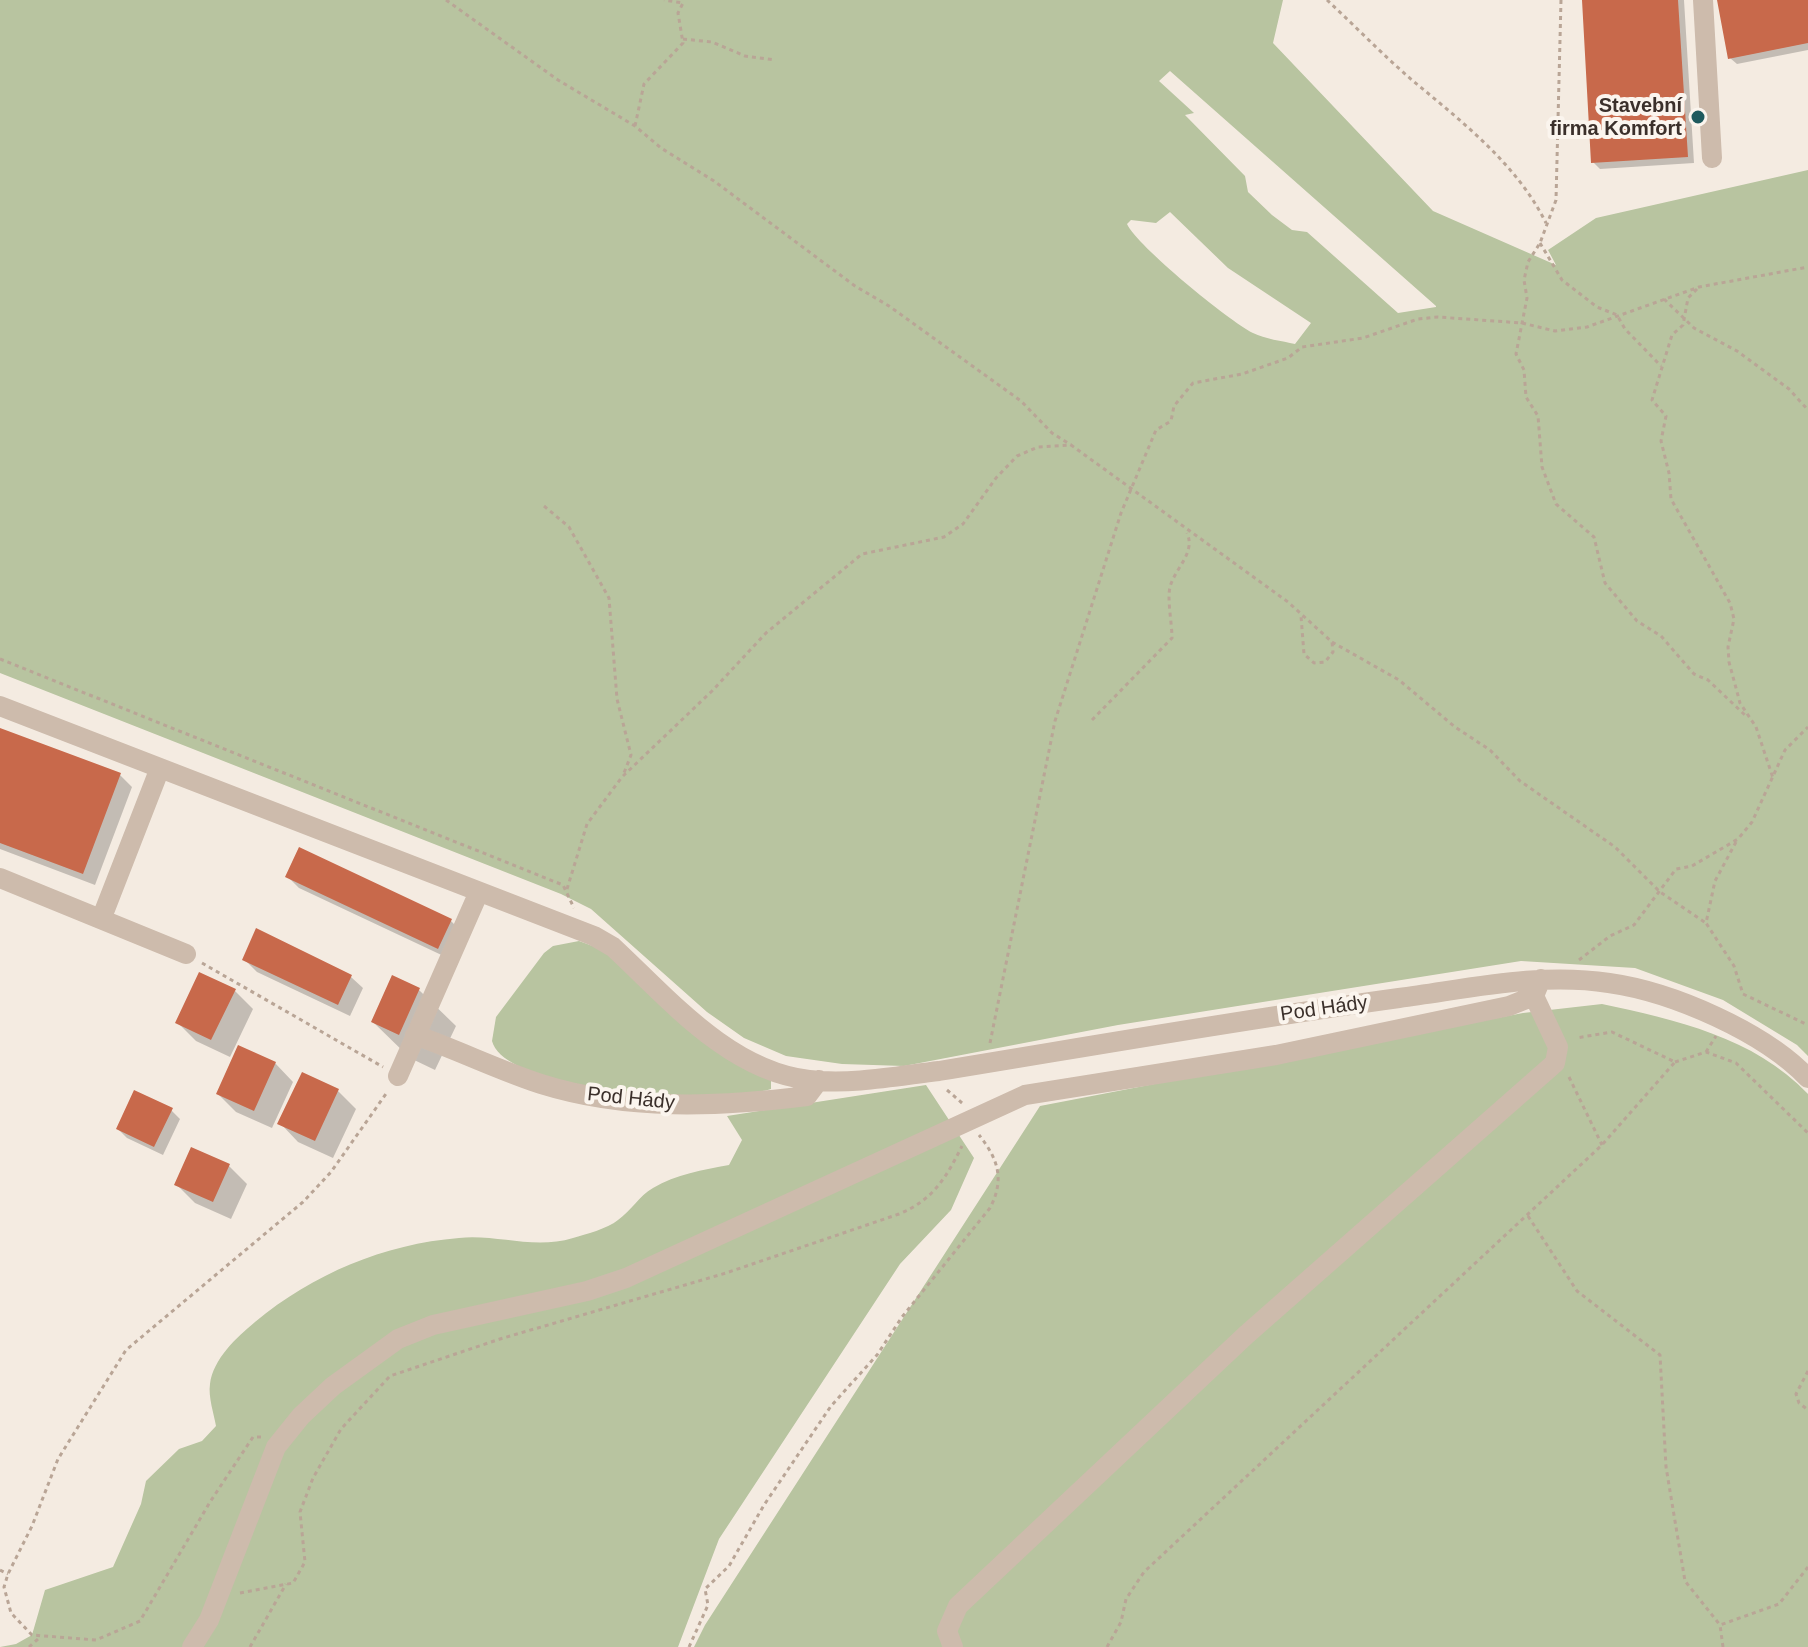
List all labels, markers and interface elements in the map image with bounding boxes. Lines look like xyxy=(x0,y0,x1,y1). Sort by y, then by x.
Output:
place label: Stavební firma Komfort xyxy=(1550,94,1682,141)
marker: Stavební firma Komfort xyxy=(1689,108,1707,126)
street label: Pod Hády xyxy=(1279,991,1369,1027)
street label: Pod Hády xyxy=(586,1082,676,1116)

